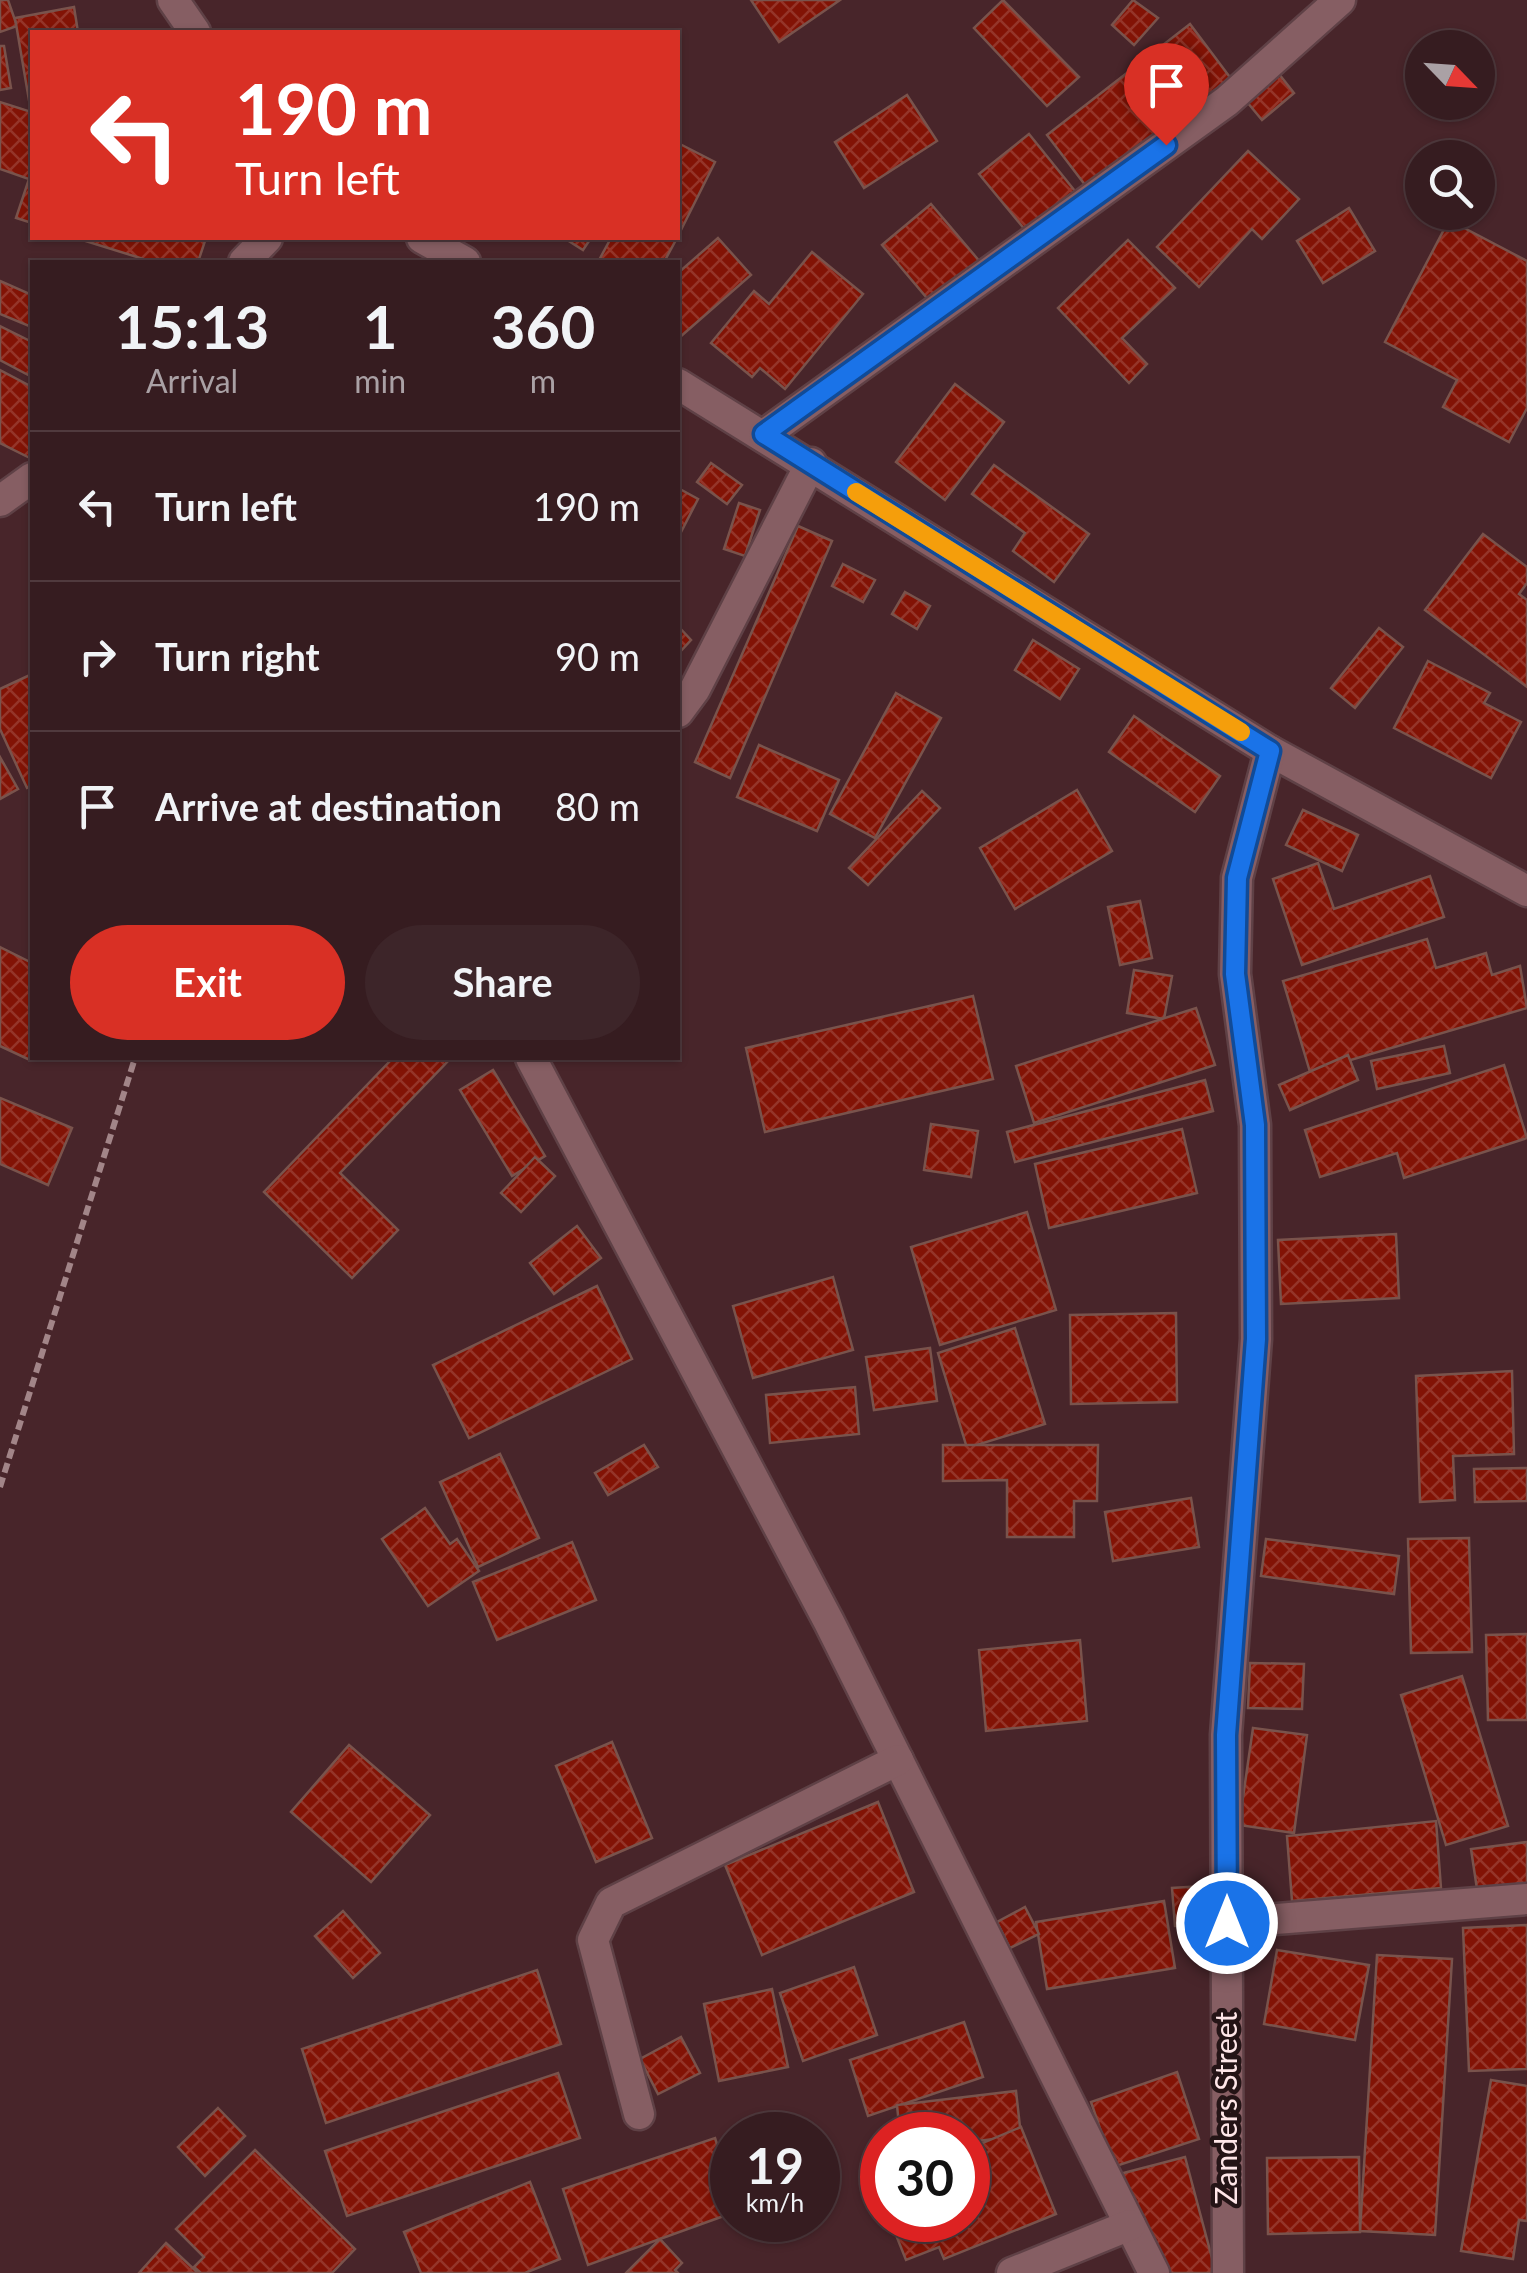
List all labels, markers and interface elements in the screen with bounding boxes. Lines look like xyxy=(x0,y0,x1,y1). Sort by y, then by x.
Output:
north arrow xyxy=(1405,30,1495,120)
map controls xyxy=(1405,30,1495,230)
pin xyxy=(1124,43,1209,146)
icon: arrive xyxy=(1139,58,1194,113)
text: 190 m xyxy=(235,66,432,150)
icon: left xyxy=(70,70,200,200)
button: search xyxy=(1405,140,1495,230)
text: Turn left xyxy=(235,151,400,205)
text: 15:13 xyxy=(115,290,269,362)
text: 1 xyxy=(363,290,398,362)
text: 360 xyxy=(491,290,595,362)
text: Arrival xyxy=(146,361,238,400)
text: min xyxy=(354,361,406,400)
text: m xyxy=(530,361,556,400)
icon: left xyxy=(70,479,125,534)
text: Turn left xyxy=(155,483,297,529)
text: 190 m xyxy=(533,483,640,529)
icon: right xyxy=(70,629,125,684)
text: Turn right xyxy=(155,633,320,679)
text: 90 m xyxy=(555,633,640,679)
icon: arrive xyxy=(70,779,125,834)
text: Arrive at destination xyxy=(155,783,502,829)
text: 80 m xyxy=(555,783,640,829)
button: Exit xyxy=(70,925,345,1040)
button: Share xyxy=(365,925,640,1040)
position arrow xyxy=(1175,1871,1279,1975)
street label: Zanders Street xyxy=(1207,2011,1243,2204)
speed limit sign: 30 xyxy=(860,2112,990,2242)
text: 19 xyxy=(746,2135,804,2195)
text: km/h xyxy=(746,2187,804,2217)

